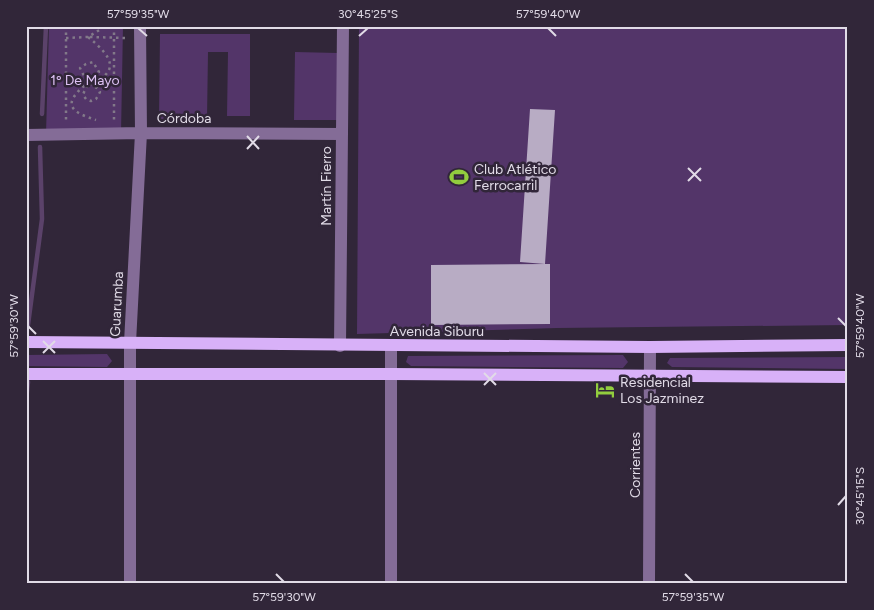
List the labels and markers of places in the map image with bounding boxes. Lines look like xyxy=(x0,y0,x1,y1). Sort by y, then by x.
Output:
place label: Club Atlético Ferrocarril xyxy=(474,161,556,194)
sports icon: Club Atlético Ferrocarril xyxy=(448,166,470,188)
place label: Residencial Los Jazminez xyxy=(620,374,704,407)
hotel icon: Residencial Los Jazminez xyxy=(594,379,616,401)

